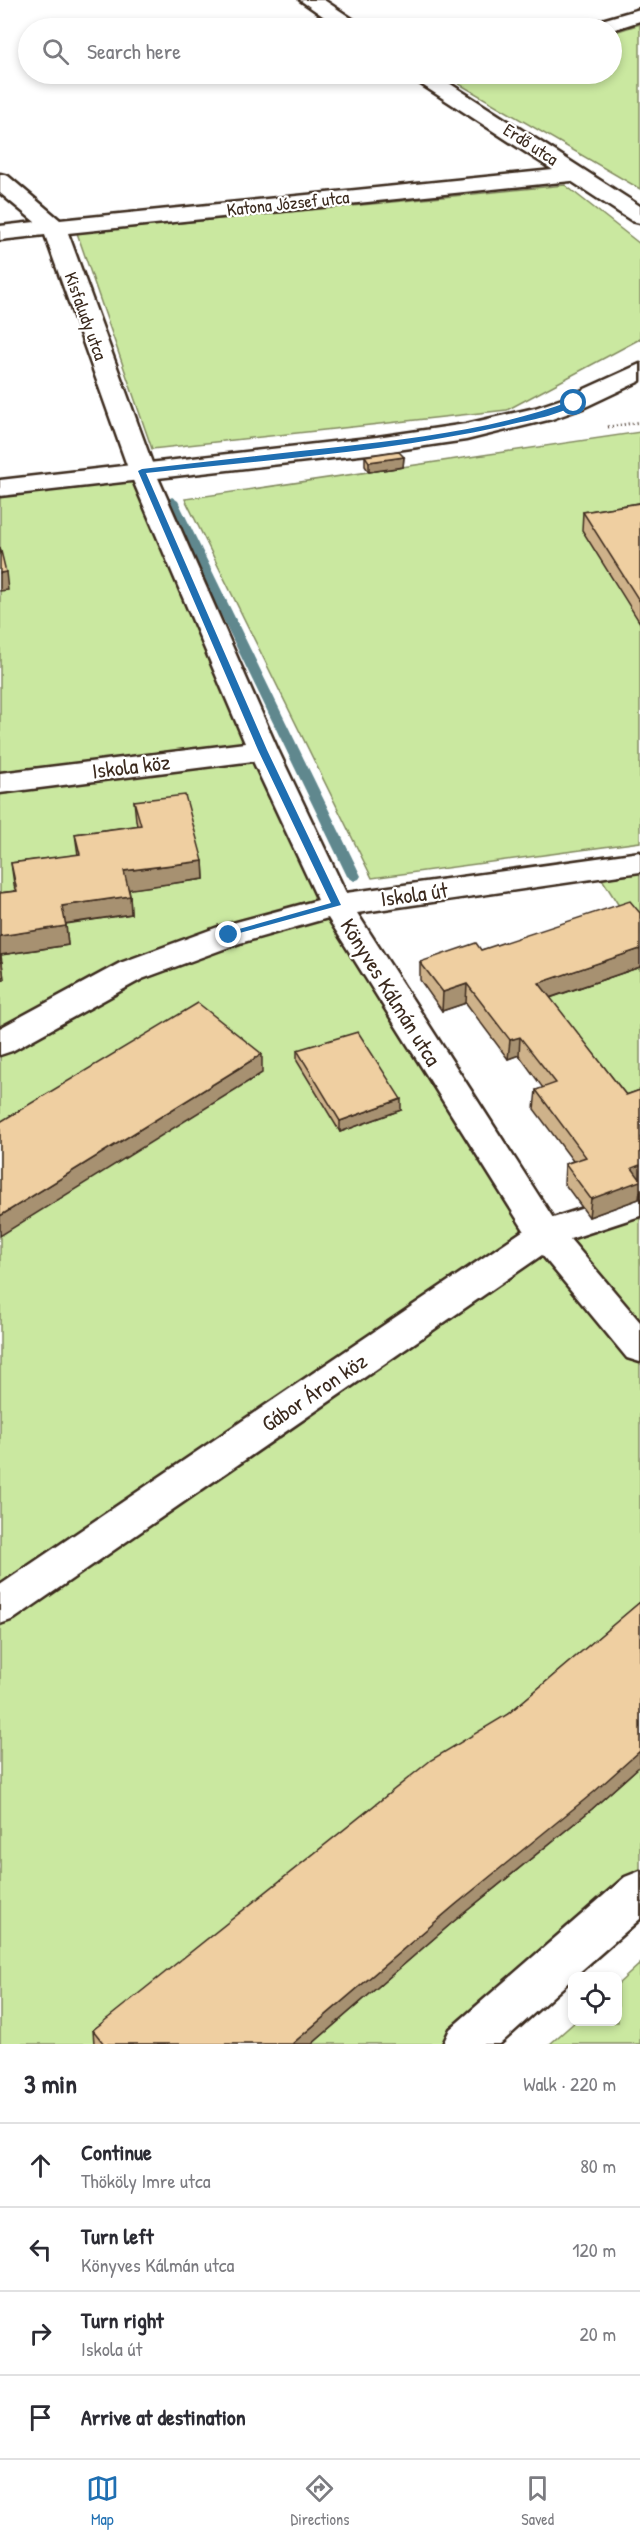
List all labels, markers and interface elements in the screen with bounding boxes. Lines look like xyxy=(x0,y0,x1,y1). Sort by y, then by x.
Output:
search box xyxy=(18,18,622,84)
icon: search xyxy=(39,35,72,68)
text: Search here xyxy=(87,36,181,66)
street label: Erdő utca xyxy=(499,117,563,171)
street label: Katona József utca xyxy=(226,184,350,222)
street label: Kisfaludy utca xyxy=(59,268,113,364)
route start xyxy=(560,389,586,415)
street label: Iskola köz xyxy=(90,746,172,786)
street label: Iskola út xyxy=(378,874,450,914)
street label: Könyves Kálmán utca xyxy=(334,912,449,1072)
route end xyxy=(215,921,241,947)
street label: Gábor Áron köz xyxy=(255,1346,373,1438)
map controls xyxy=(568,1972,622,2026)
button: locate xyxy=(568,1972,622,2026)
text: 3 min xyxy=(24,2066,77,2101)
text: Walk · 220 m xyxy=(523,2070,616,2097)
text: Continue xyxy=(81,2137,152,2167)
icon: ahead xyxy=(24,2149,57,2182)
text: 80 m xyxy=(580,2152,616,2179)
text: Thököly Imre utca xyxy=(81,2167,211,2194)
text: Turn left xyxy=(81,2221,154,2251)
icon: left xyxy=(24,2233,57,2266)
text: 120 m xyxy=(572,2236,616,2263)
text: Könyves Kálmán utca xyxy=(81,2251,234,2278)
text: Turn right xyxy=(81,2305,164,2335)
icon: right xyxy=(24,2317,57,2350)
text: 20 m xyxy=(579,2320,616,2347)
text: Iskola út xyxy=(81,2335,142,2362)
icon: arrive xyxy=(24,2401,57,2434)
text: Arrive at destination xyxy=(81,2402,246,2432)
tab: Map xyxy=(86,2472,119,2530)
tab: Directions xyxy=(291,2472,349,2530)
tab: Saved xyxy=(521,2472,554,2530)

